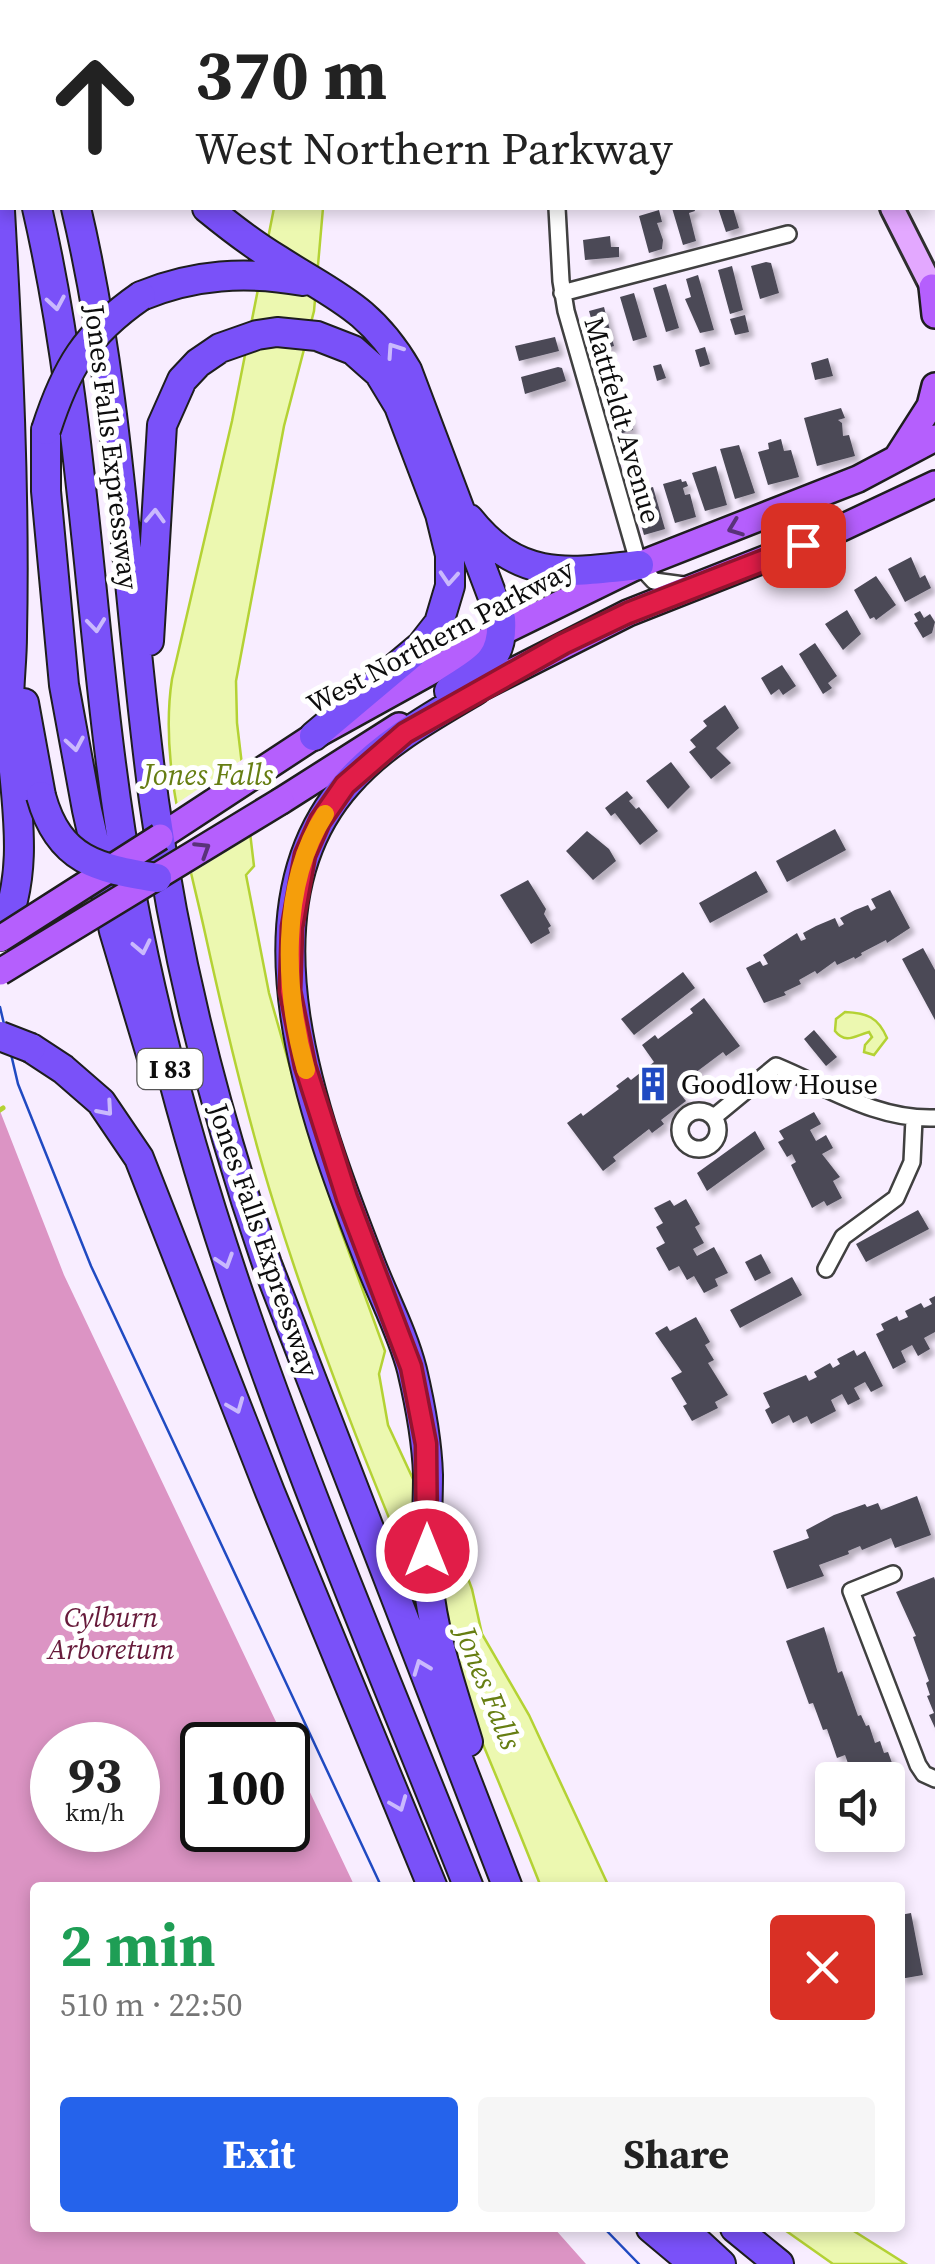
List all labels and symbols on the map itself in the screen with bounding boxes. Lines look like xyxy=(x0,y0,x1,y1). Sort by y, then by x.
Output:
one-way arrow xyxy=(45,295,66,311)
street label: Jones Falls Expressway xyxy=(76,301,148,592)
street label: Mattfeldt Avenue xyxy=(575,313,671,527)
one-way arrow xyxy=(387,342,406,360)
pin xyxy=(761,503,846,588)
one-way arrow xyxy=(145,507,166,523)
one-way arrow xyxy=(727,517,745,537)
street label: West Northern Parkway xyxy=(300,549,581,723)
one-way arrow xyxy=(439,570,460,586)
one-way arrow xyxy=(85,618,106,634)
one-way arrow xyxy=(63,735,84,752)
water label: Jones Falls xyxy=(139,754,273,795)
one-way arrow xyxy=(192,842,210,861)
one-way arrow xyxy=(131,938,152,955)
road number: I 83 xyxy=(138,1049,202,1089)
building icon: Goodlow House xyxy=(634,1065,672,1103)
place label: Goodlow House xyxy=(681,1065,878,1103)
street label: Jones Falls Expressway xyxy=(199,1097,329,1382)
one-way arrow xyxy=(94,1098,112,1116)
one-way arrow xyxy=(214,1252,234,1269)
one-way arrow xyxy=(224,1396,244,1414)
position arrow xyxy=(375,1499,479,1603)
park label: Cylburn Arboretum xyxy=(46,1598,174,1668)
water label: Jones Falls xyxy=(444,1616,532,1756)
one-way arrow xyxy=(413,1659,433,1676)
speed limit sign: 100 xyxy=(180,1722,310,1852)
one-way arrow xyxy=(387,1794,407,1811)

